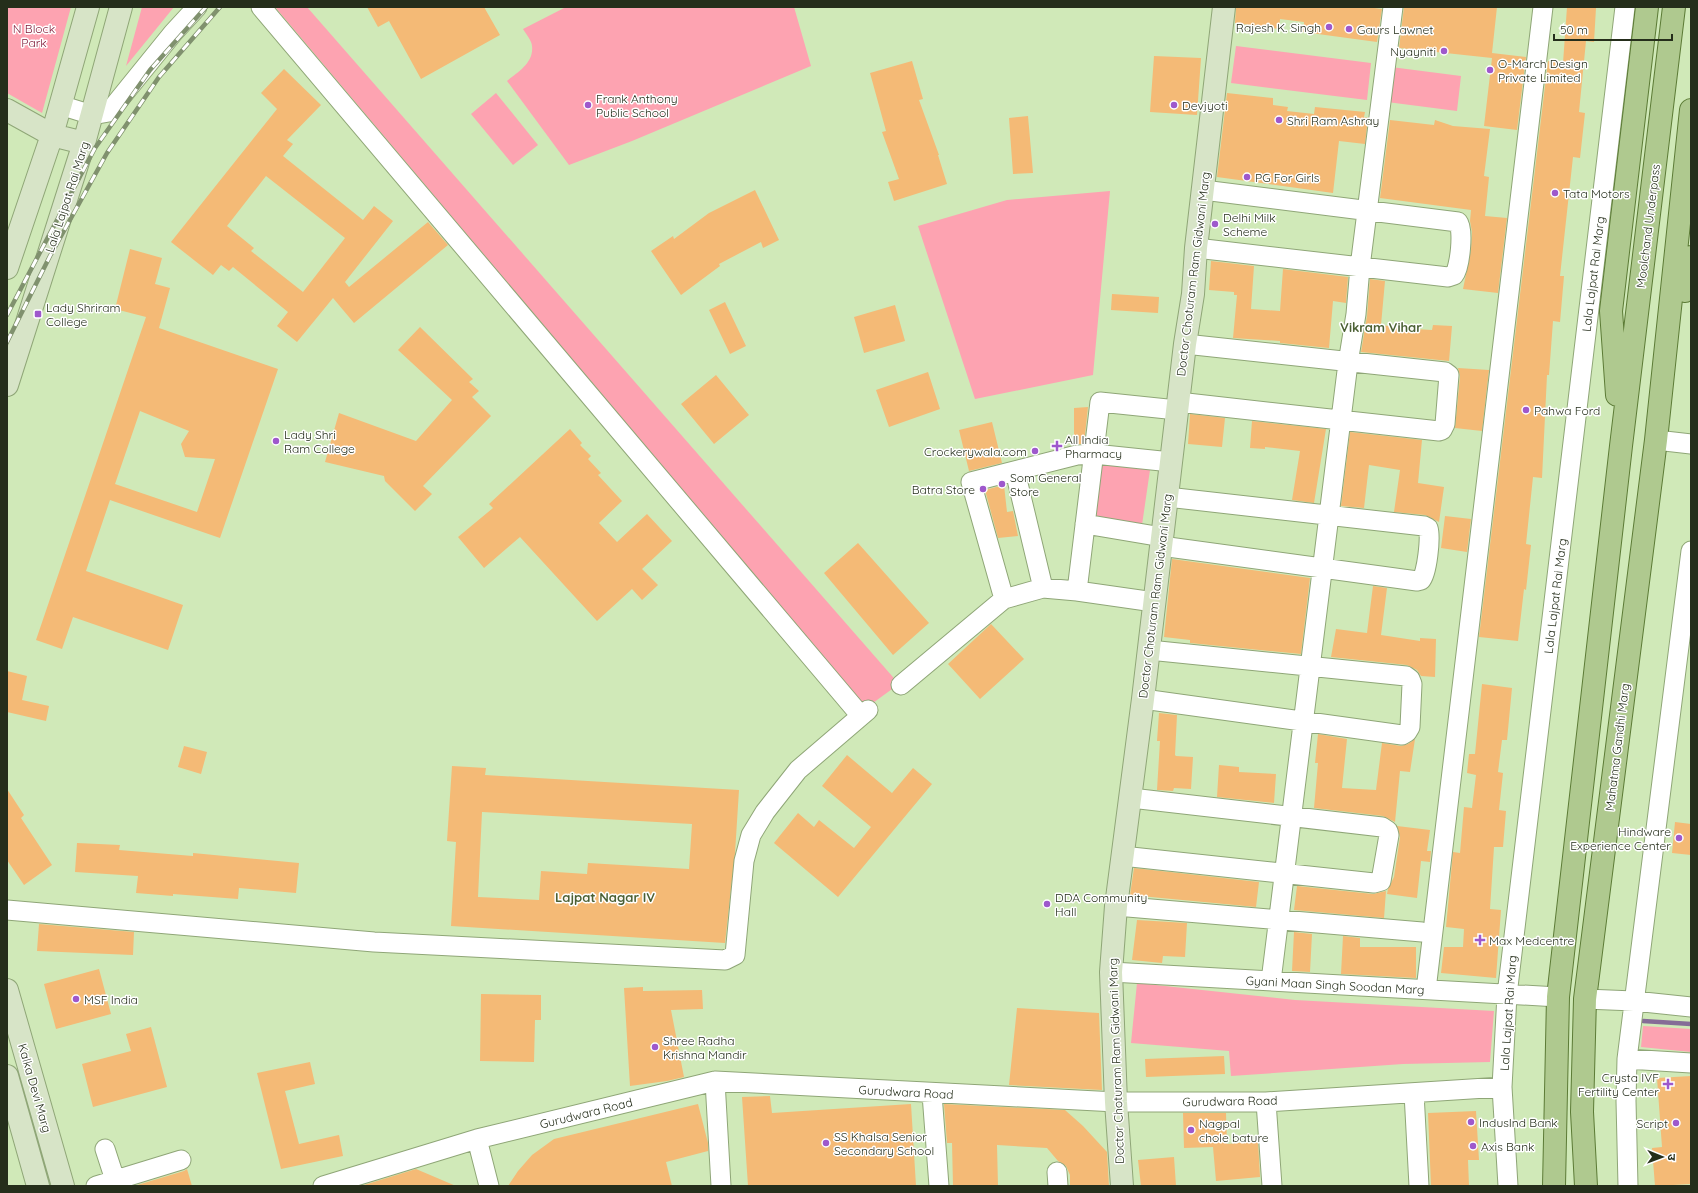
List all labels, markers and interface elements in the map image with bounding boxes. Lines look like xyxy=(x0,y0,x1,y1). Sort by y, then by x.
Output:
scale bar xyxy=(1554,16,1672,42)
place label: Rajesh K. Singh xyxy=(1236,20,1321,35)
park label: N Block Park xyxy=(13,21,55,50)
marker: Rajesh K. Singh xyxy=(1324,22,1334,32)
place label: Gaurs Lawnet xyxy=(1357,22,1433,37)
text: 50 m xyxy=(1560,22,1588,37)
marker: Gaurs Lawnet xyxy=(1344,24,1354,34)
place label: Nyayniti xyxy=(1390,44,1436,59)
marker: Nyayniti xyxy=(1439,46,1449,56)
place label: O-March Design Private Limited xyxy=(1498,56,1588,85)
marker: O-March Design Private Limited xyxy=(1485,65,1495,75)
place label: Frank Anthony Public School xyxy=(596,91,678,120)
place label: Devjyoti xyxy=(1182,98,1228,113)
marker: Frank Anthony Public School xyxy=(583,100,593,110)
marker: Devjyoti xyxy=(1169,100,1179,110)
place label: Shri Ram Ashray xyxy=(1287,113,1379,128)
marker: Shri Ram Ashray xyxy=(1274,115,1284,125)
street label: Lala Lajpat Rai Marg xyxy=(42,139,92,255)
street label: Moolchand Underpass xyxy=(1633,163,1663,289)
place label: PG For Girls xyxy=(1255,170,1320,185)
street label: Doctor Choturam Ram Gidwani Marg xyxy=(1173,171,1213,377)
marker: PG For Girls xyxy=(1242,172,1252,182)
place label: Tata Motors xyxy=(1563,186,1630,201)
marker: Tata Motors xyxy=(1550,188,1560,198)
place label: Delhi Milk Scheme xyxy=(1223,210,1276,239)
street label: Lala Lajpat Rai Marg xyxy=(1578,215,1608,333)
marker: Delhi Milk Scheme xyxy=(1210,219,1220,229)
place label: Lady Shriram College xyxy=(46,300,121,329)
marker: Lady Shriram College xyxy=(33,309,43,319)
district label: Vikram Vihar xyxy=(1340,319,1422,335)
place label: Pahwa Ford xyxy=(1534,403,1600,418)
marker: Pahwa Ford xyxy=(1521,405,1531,415)
place label: Lady Shri Ram College xyxy=(284,427,355,456)
place label: All India Pharmacy xyxy=(1065,432,1122,461)
marker: Lady Shri Ram College xyxy=(271,436,281,446)
marker: All India Pharmacy xyxy=(1052,441,1062,451)
place label: Crockerywala.com xyxy=(924,444,1027,459)
marker: Crockerywala.com xyxy=(1030,446,1040,456)
place label: Som General Store xyxy=(1010,470,1082,499)
marker: Som General Store xyxy=(997,479,1007,489)
place label: Batra Store xyxy=(912,482,975,497)
marker: Batra Store xyxy=(978,484,988,494)
street label: Doctor Choturam Ram Gidwani Marg xyxy=(1135,493,1175,699)
street label: Lala Lajpat Rai Marg xyxy=(1540,537,1570,655)
street label: Mahatma Gandhi Marg xyxy=(1602,682,1632,812)
place label: Hindware Experience Center xyxy=(1570,824,1671,853)
marker: Hindware Experience Center xyxy=(1674,833,1684,843)
district label: Lajpat Nagar IV xyxy=(555,889,655,905)
place label: DDA Community Hall xyxy=(1055,890,1147,919)
marker: DDA Community Hall xyxy=(1042,899,1052,909)
place label: Max Medcentre xyxy=(1489,933,1575,948)
marker: Max Medcentre xyxy=(1474,934,1486,946)
street label: Lala Lajpat Rai Marg xyxy=(1496,955,1520,1071)
street label: Doctor Choturam Ram Gidwani Marg xyxy=(1105,958,1127,1164)
street label: Gyani Maan Singh Soodan Marg xyxy=(1245,973,1425,997)
place label: MSF India xyxy=(84,992,138,1007)
marker: MSF India xyxy=(71,994,81,1004)
place label: Shree Radha Krishna Mandir xyxy=(663,1033,747,1062)
street label: Kalka Devi Marg xyxy=(15,1042,55,1134)
marker: Shree Radha Krishna Mandir xyxy=(650,1042,660,1052)
place label: Crysta IVF Fertility Center xyxy=(1578,1070,1659,1099)
marker: Crysta IVF Fertility Center xyxy=(1662,1078,1674,1090)
street label: Gurudwara Road xyxy=(858,1082,954,1102)
street label: Gurudwara Road xyxy=(1182,1093,1278,1109)
street label: Gurudwara Road xyxy=(538,1094,634,1132)
place label: IndusInd Bank xyxy=(1479,1115,1558,1130)
place label: Nagpal chole bature xyxy=(1199,1116,1269,1145)
place label: Script xyxy=(1637,1116,1668,1131)
marker: IndusInd Bank xyxy=(1466,1117,1476,1127)
marker: Script xyxy=(1671,1118,1681,1128)
marker: Nagpal chole bature xyxy=(1186,1125,1196,1135)
place label: SS Khalsa Senior Secondary School xyxy=(834,1129,934,1158)
north arrow xyxy=(1642,1137,1682,1177)
marker: SS Khalsa Senior Secondary School xyxy=(821,1138,831,1148)
place label: Axis Bank xyxy=(1481,1139,1534,1154)
marker: Axis Bank xyxy=(1468,1141,1478,1151)
text: उ xyxy=(1665,1154,1679,1161)

